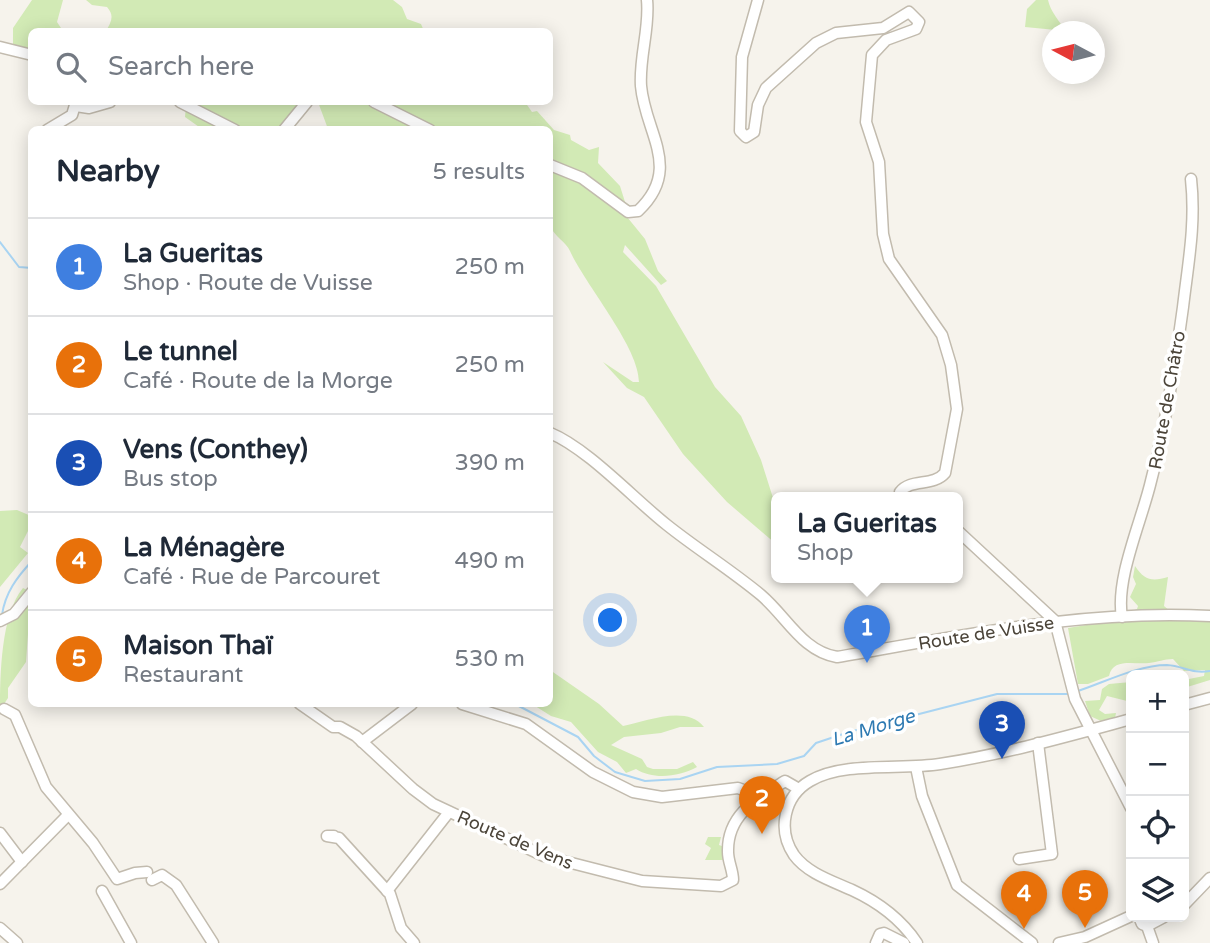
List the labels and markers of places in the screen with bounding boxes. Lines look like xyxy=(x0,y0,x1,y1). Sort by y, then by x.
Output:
pin: 1 xyxy=(844,605,890,663)
pin: 3 xyxy=(979,701,1025,759)
pin: 2 xyxy=(739,776,785,834)
pin: 5 xyxy=(1062,870,1108,928)
pin: 4 xyxy=(1001,871,1047,929)

